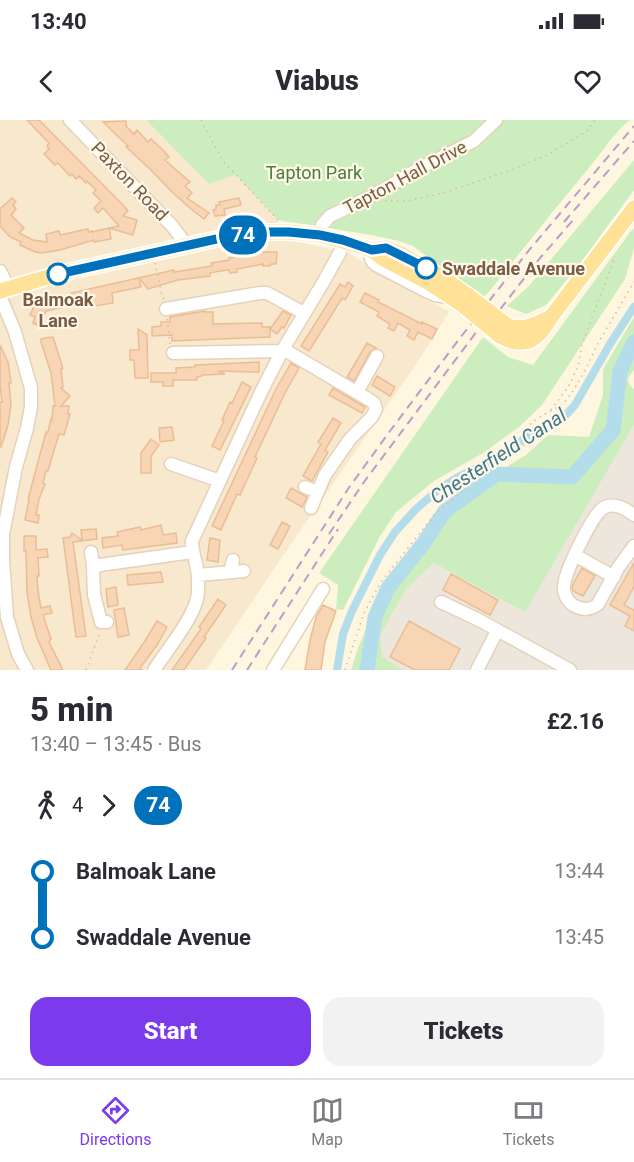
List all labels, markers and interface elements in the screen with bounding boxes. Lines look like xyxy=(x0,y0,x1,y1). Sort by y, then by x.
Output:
text: 13:40 xyxy=(30,9,87,34)
icon: back xyxy=(30,65,63,98)
text: Viabus xyxy=(275,65,359,97)
icon: heart xyxy=(571,65,604,98)
street label: Tapton Hall Drive xyxy=(340,136,470,218)
street label: Paxton Road xyxy=(87,137,173,225)
park label: Tapton Park xyxy=(266,162,363,183)
line badge: 74 xyxy=(216,216,270,254)
text: 74 xyxy=(231,223,255,247)
marker: Swaddale Avenue xyxy=(415,257,437,279)
place label: Swaddale Avenue xyxy=(442,258,585,279)
marker: Balmoak Lane xyxy=(47,263,69,285)
place label: Balmoak Lane xyxy=(23,289,94,331)
water label: Chesterfield Canal xyxy=(425,403,571,509)
text: 5 min xyxy=(30,690,113,729)
text: £2.16 xyxy=(547,709,604,734)
text: 13:40 – 13:45 · Bus xyxy=(30,732,202,756)
icon: walk xyxy=(30,789,63,822)
icon: forward xyxy=(92,789,125,822)
text: 4 xyxy=(72,793,83,817)
text: 74 xyxy=(146,793,170,817)
text: Balmoak Lane xyxy=(76,859,216,884)
text: 13:44 xyxy=(554,859,604,883)
text: Swaddale Avenue xyxy=(76,925,251,950)
text: 13:45 xyxy=(554,925,604,949)
button: Start xyxy=(30,997,311,1066)
button: Tickets xyxy=(323,997,604,1066)
tab: Directions xyxy=(80,1094,151,1149)
tab: Map xyxy=(311,1094,344,1149)
tab: Tickets xyxy=(503,1094,554,1149)

